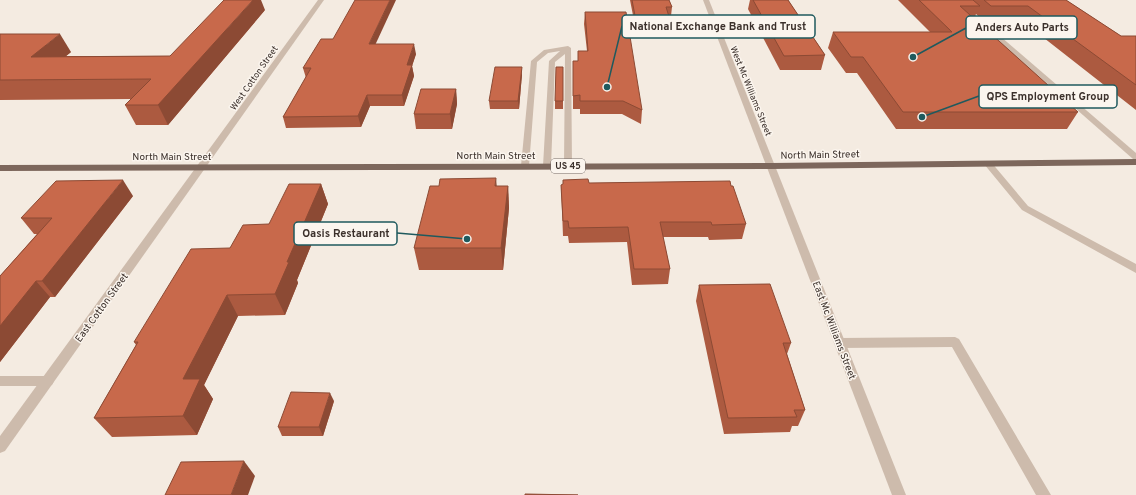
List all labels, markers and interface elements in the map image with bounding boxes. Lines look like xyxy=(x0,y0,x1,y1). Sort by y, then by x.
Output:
callout: National Exchange Bank and Trust xyxy=(622,15,815,38)
callout: Anders Auto Parts xyxy=(966,16,1077,39)
text: National Exchange Bank and Trust xyxy=(630,20,806,34)
text: Anders Auto Parts xyxy=(975,21,1069,35)
street label: West Cotton Street xyxy=(228,44,281,113)
street label: West Mc Williams Street xyxy=(727,45,774,138)
callout: QPS Employment Group xyxy=(979,85,1117,108)
text: QPS Employment Group xyxy=(987,90,1109,104)
street label: North Main Street xyxy=(780,148,860,163)
street label: North Main Street xyxy=(456,150,536,163)
street label: North Main Street xyxy=(132,151,212,164)
road number: US 45 xyxy=(551,159,585,173)
callout: Oasis Restaurant xyxy=(294,222,397,245)
text: Oasis Restaurant xyxy=(302,227,390,241)
street label: East Cotton Street xyxy=(73,271,132,345)
street label: East Mc Williams Street xyxy=(809,280,858,382)

